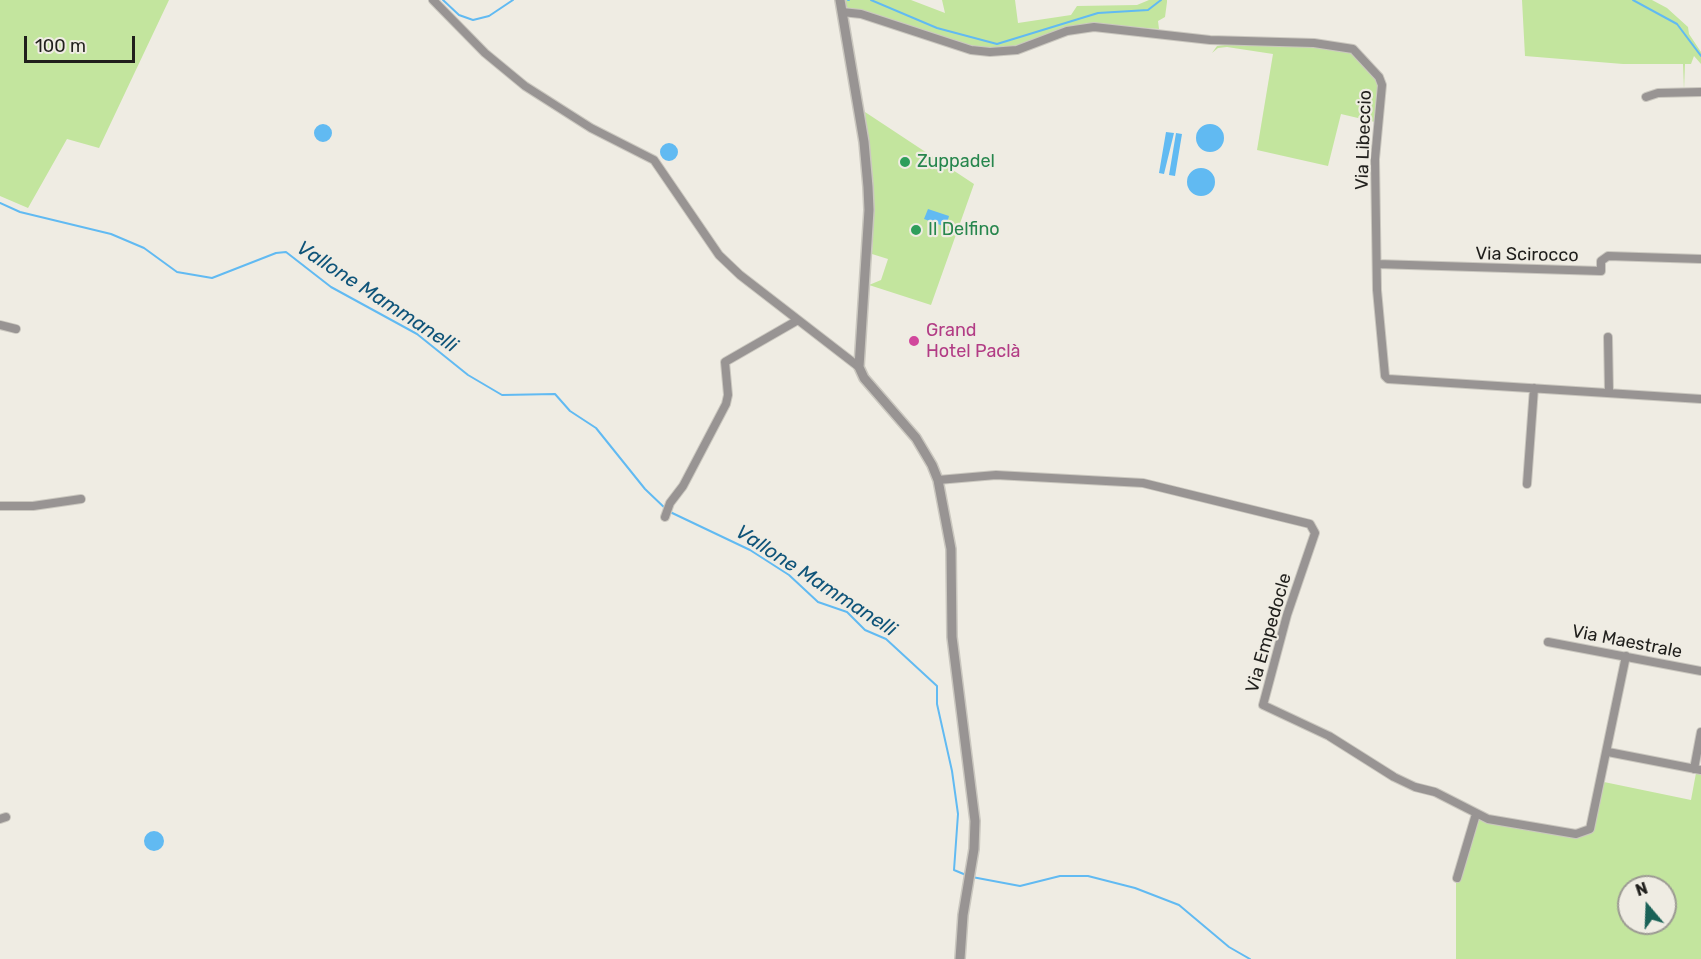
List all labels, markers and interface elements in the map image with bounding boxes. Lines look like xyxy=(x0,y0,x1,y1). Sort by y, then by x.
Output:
scale bar xyxy=(27,24,138,62)
text: 100 m xyxy=(35,35,86,57)
street label: Via Libeccio xyxy=(1351,90,1377,190)
place label: Zuppadel xyxy=(917,151,995,173)
marker: Zuppadel xyxy=(898,155,912,169)
place label: Il Delfino xyxy=(928,219,1000,241)
marker: Il Delfino xyxy=(909,223,923,237)
water label: Vallone Mammanelli xyxy=(292,236,462,358)
street label: Via Scirocco xyxy=(1475,243,1579,267)
place label: Grand Hotel Paclà xyxy=(926,320,1021,362)
marker: Grand Hotel Paclà xyxy=(907,334,921,348)
water label: Vallone Mammanelli xyxy=(731,520,901,642)
street label: Via Empedocle xyxy=(1242,571,1296,695)
street label: Via Maestrale xyxy=(1570,621,1684,663)
north arrow xyxy=(1617,875,1677,935)
text: N xyxy=(1633,879,1650,900)

